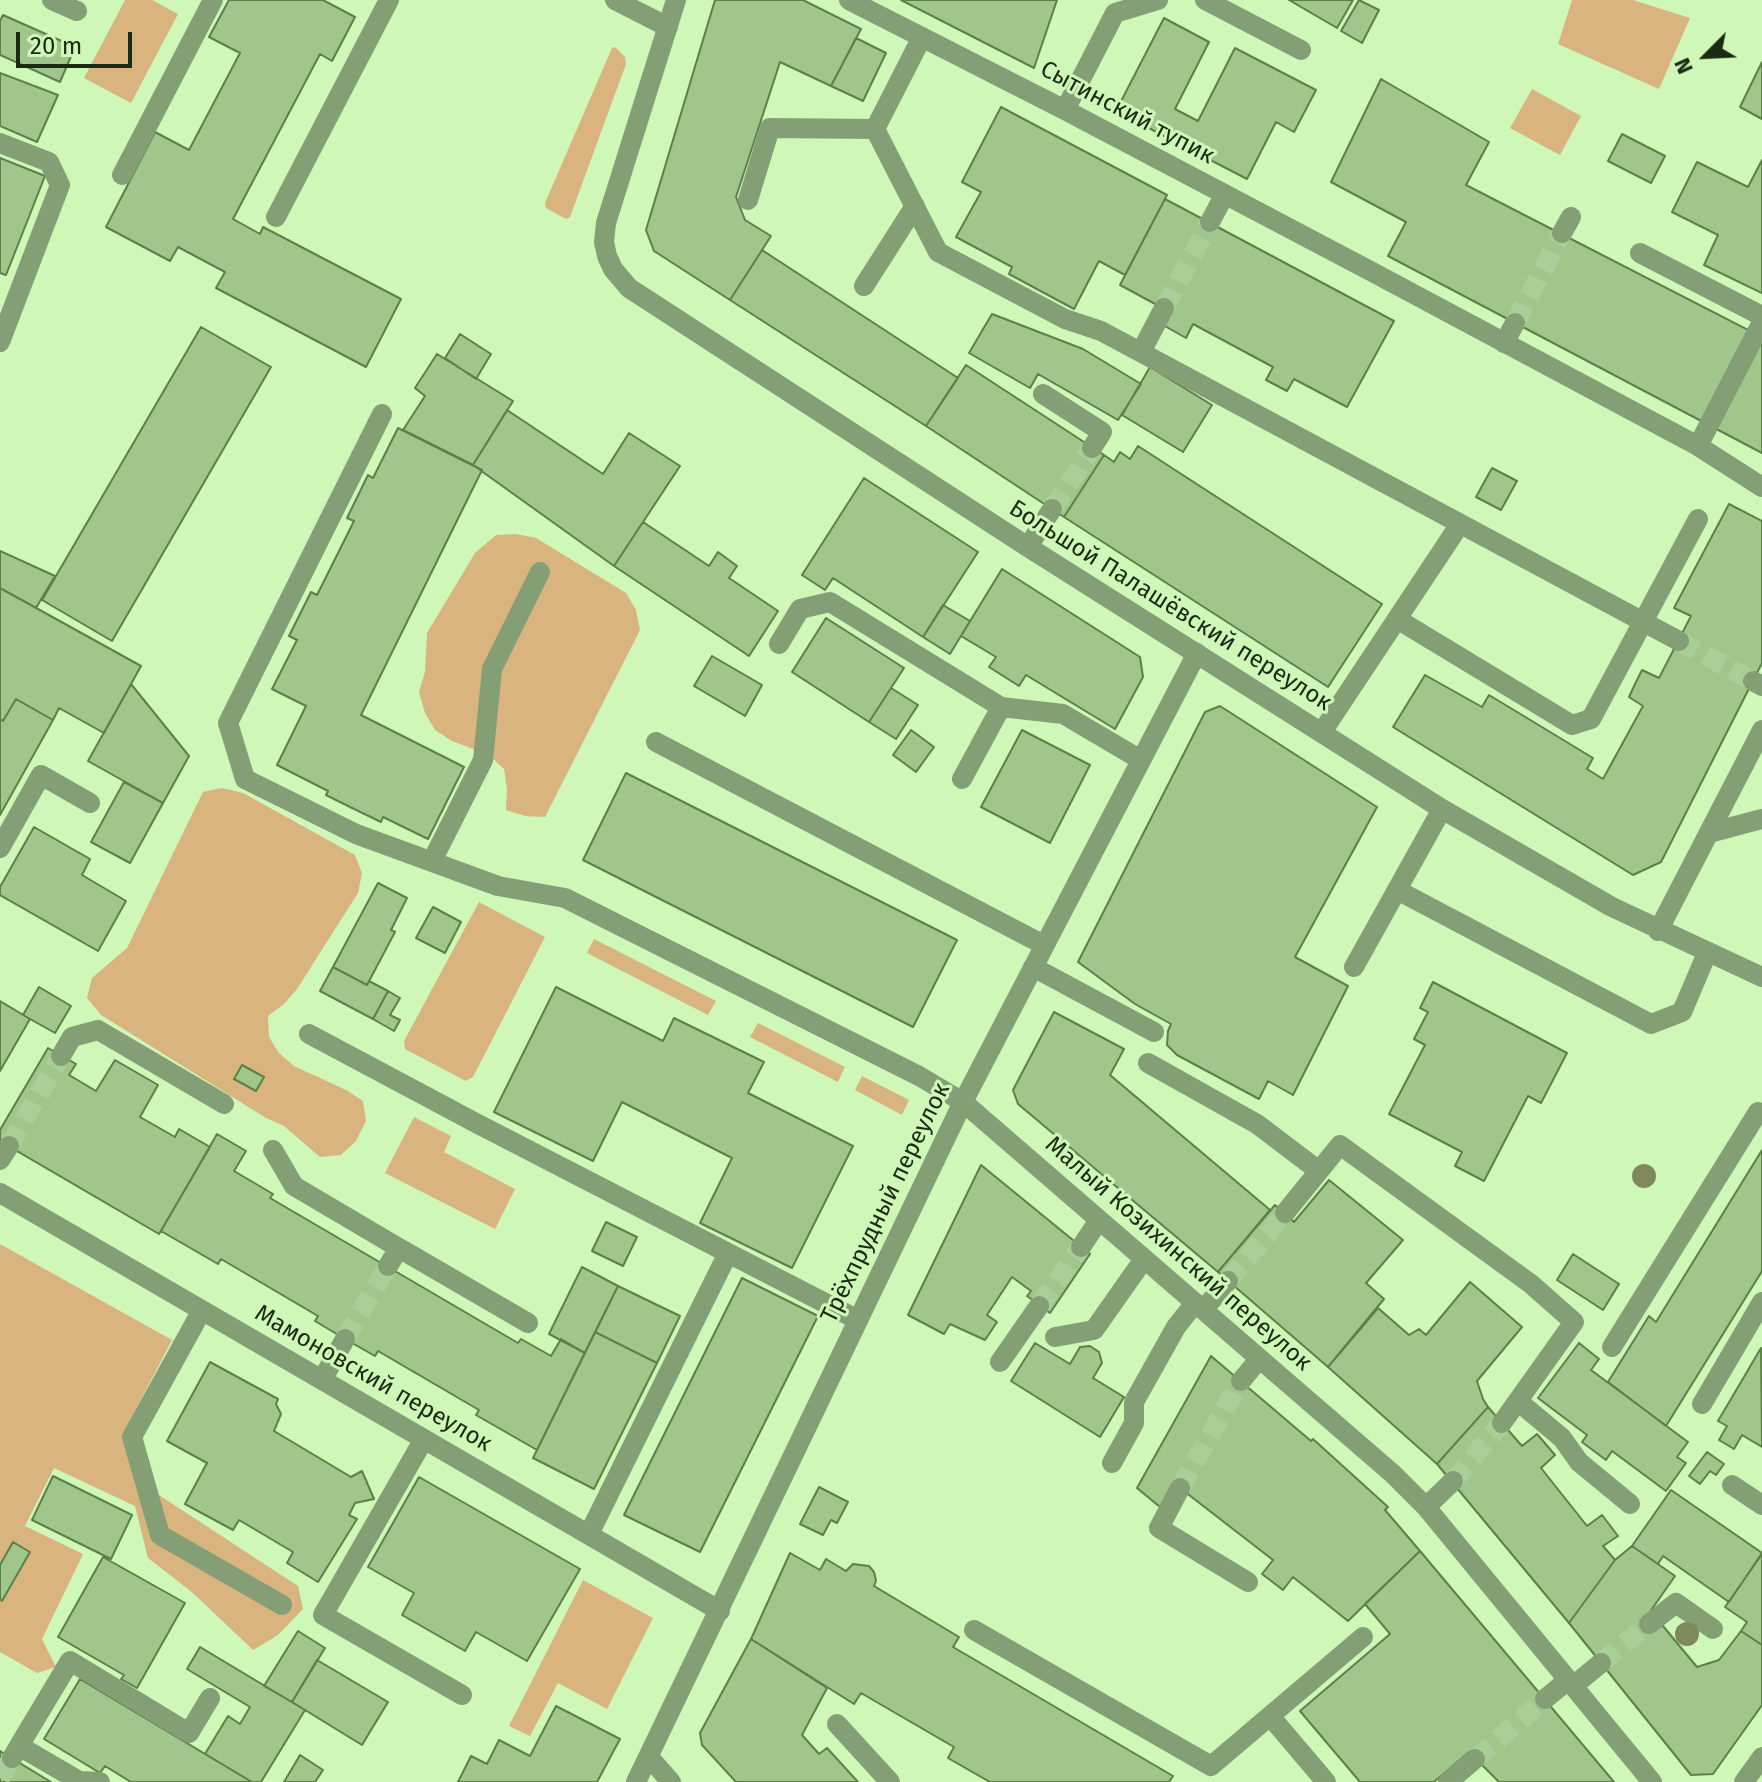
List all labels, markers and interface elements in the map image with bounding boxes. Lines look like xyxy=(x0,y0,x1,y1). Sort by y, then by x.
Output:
scale bar xyxy=(20,16,136,66)
north arrow xyxy=(1666,16,1746,96)
text: 20 m xyxy=(30,32,82,60)
text: N xyxy=(1668,54,1699,78)
street label: Сытинский тупик xyxy=(1035,55,1219,171)
street label: Большой Палашёвский переулок xyxy=(1003,494,1337,718)
street label: Трёхпрудный переулок xyxy=(815,1078,957,1328)
street label: Малый Козихинский переулок xyxy=(1039,1131,1317,1377)
street label: Мамоновский переулок xyxy=(249,1299,497,1459)

